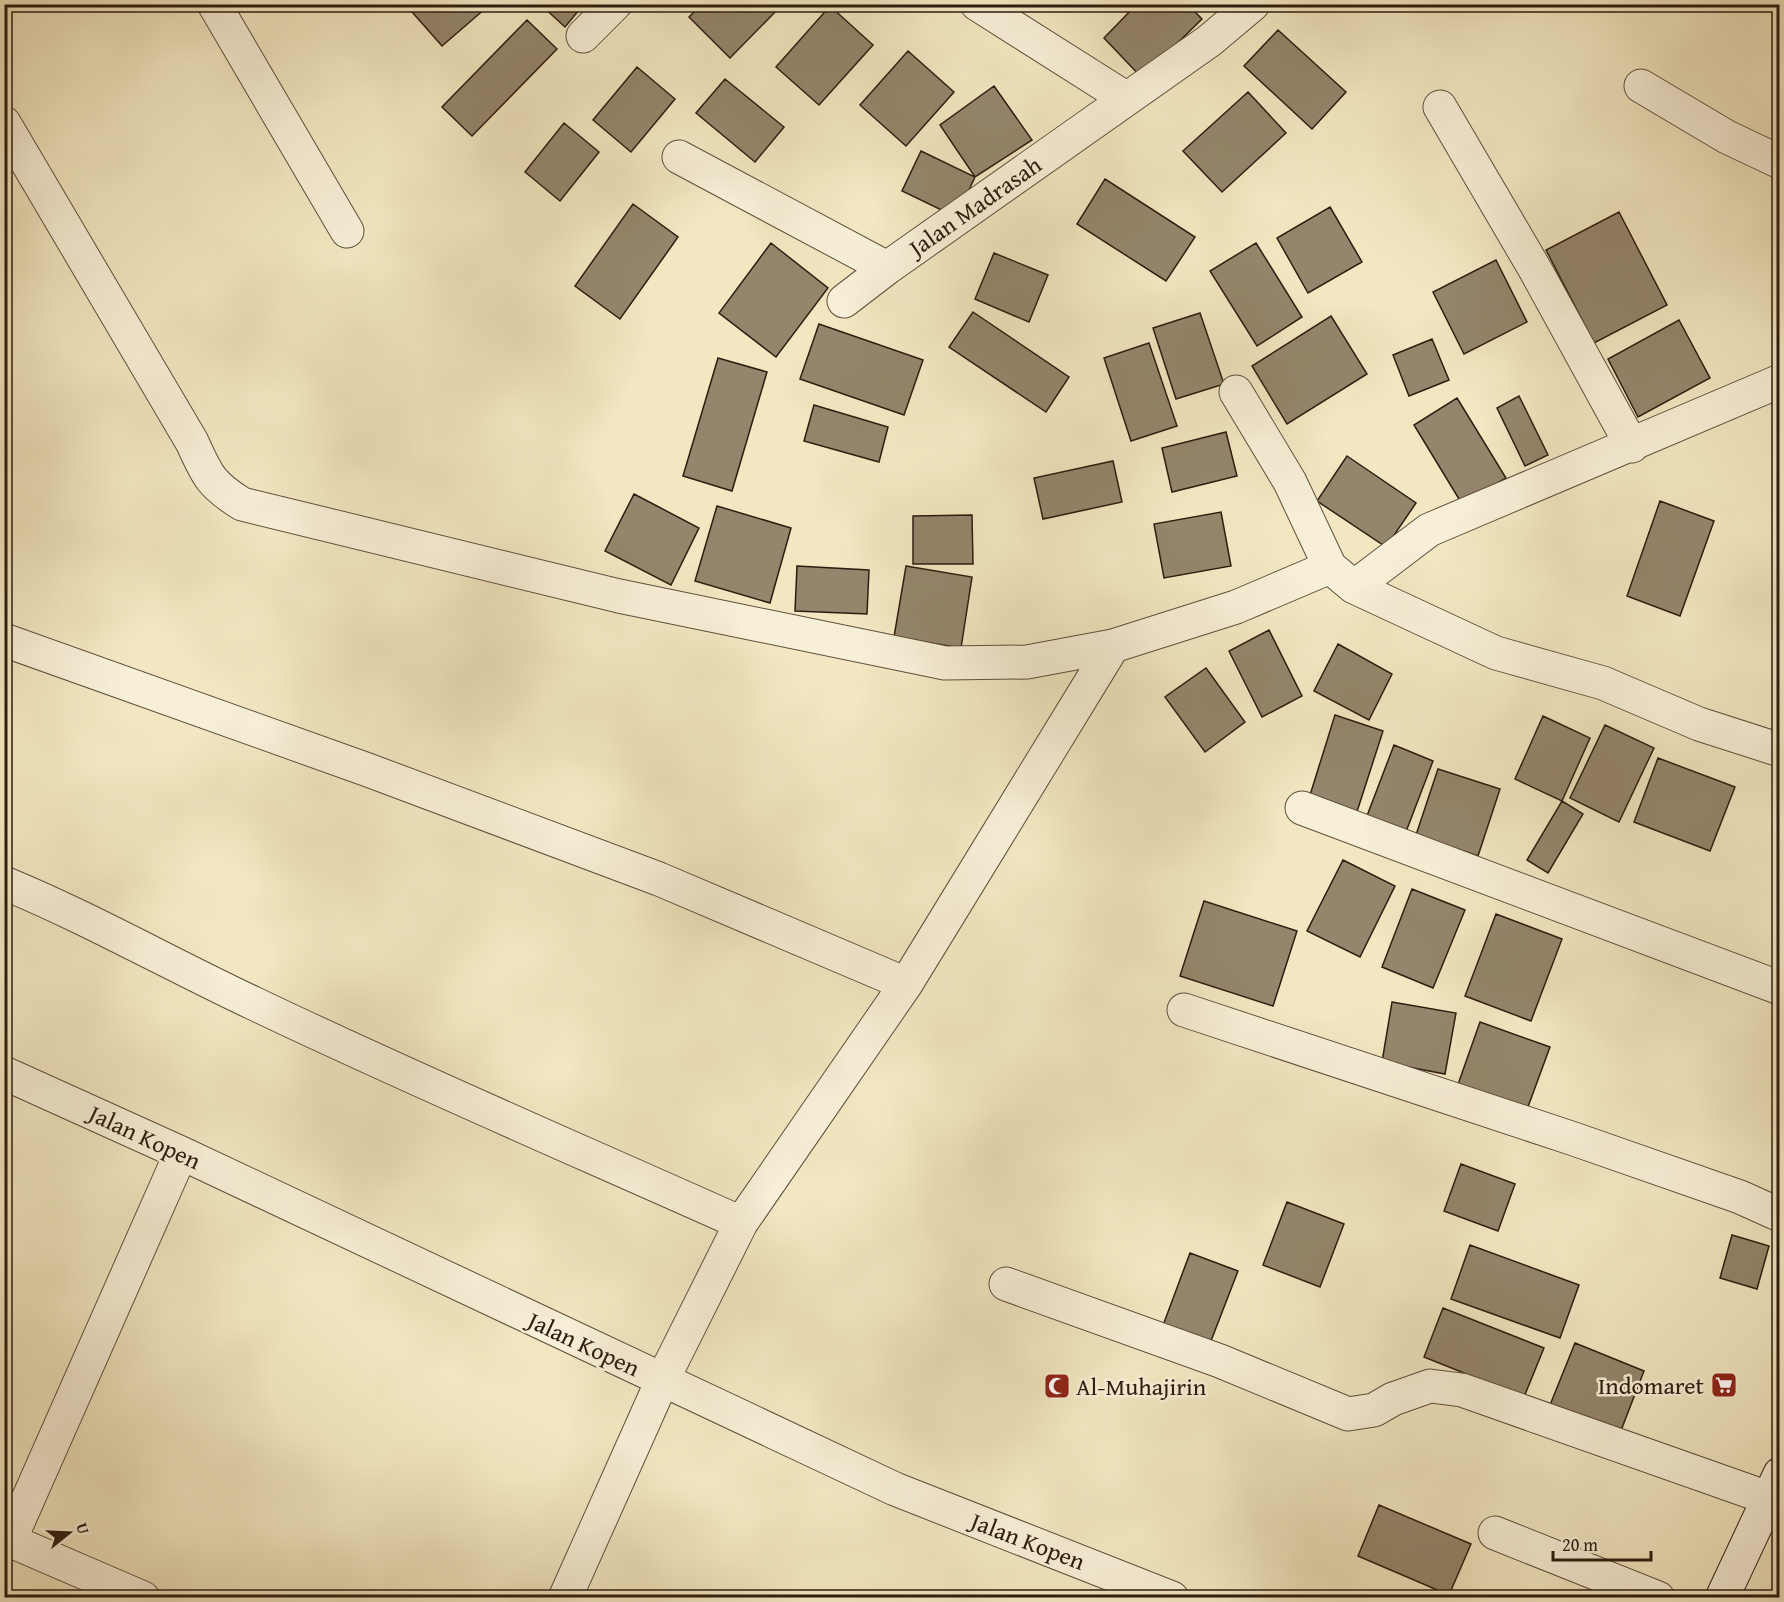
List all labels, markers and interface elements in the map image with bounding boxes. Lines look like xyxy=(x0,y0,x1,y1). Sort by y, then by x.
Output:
street label: Jalan Madrasah xyxy=(899,147,1049,266)
street label: Jalan Kopen xyxy=(81,1095,207,1178)
street label: Jalan Kopen xyxy=(520,1302,646,1385)
place label: Indomaret xyxy=(1598,1368,1705,1403)
place label: Al-Muhajirin xyxy=(1076,1369,1207,1404)
supermarket icon: Indomaret xyxy=(1709,1370,1739,1400)
mosque icon: Al-Muhajirin xyxy=(1042,1371,1072,1401)
street label: Jalan Kopen xyxy=(963,1502,1091,1579)
north arrow xyxy=(39,1503,99,1563)
text: U xyxy=(70,1520,96,1537)
scale bar xyxy=(1553,1524,1650,1562)
text: 20 m xyxy=(1562,1531,1598,1558)

